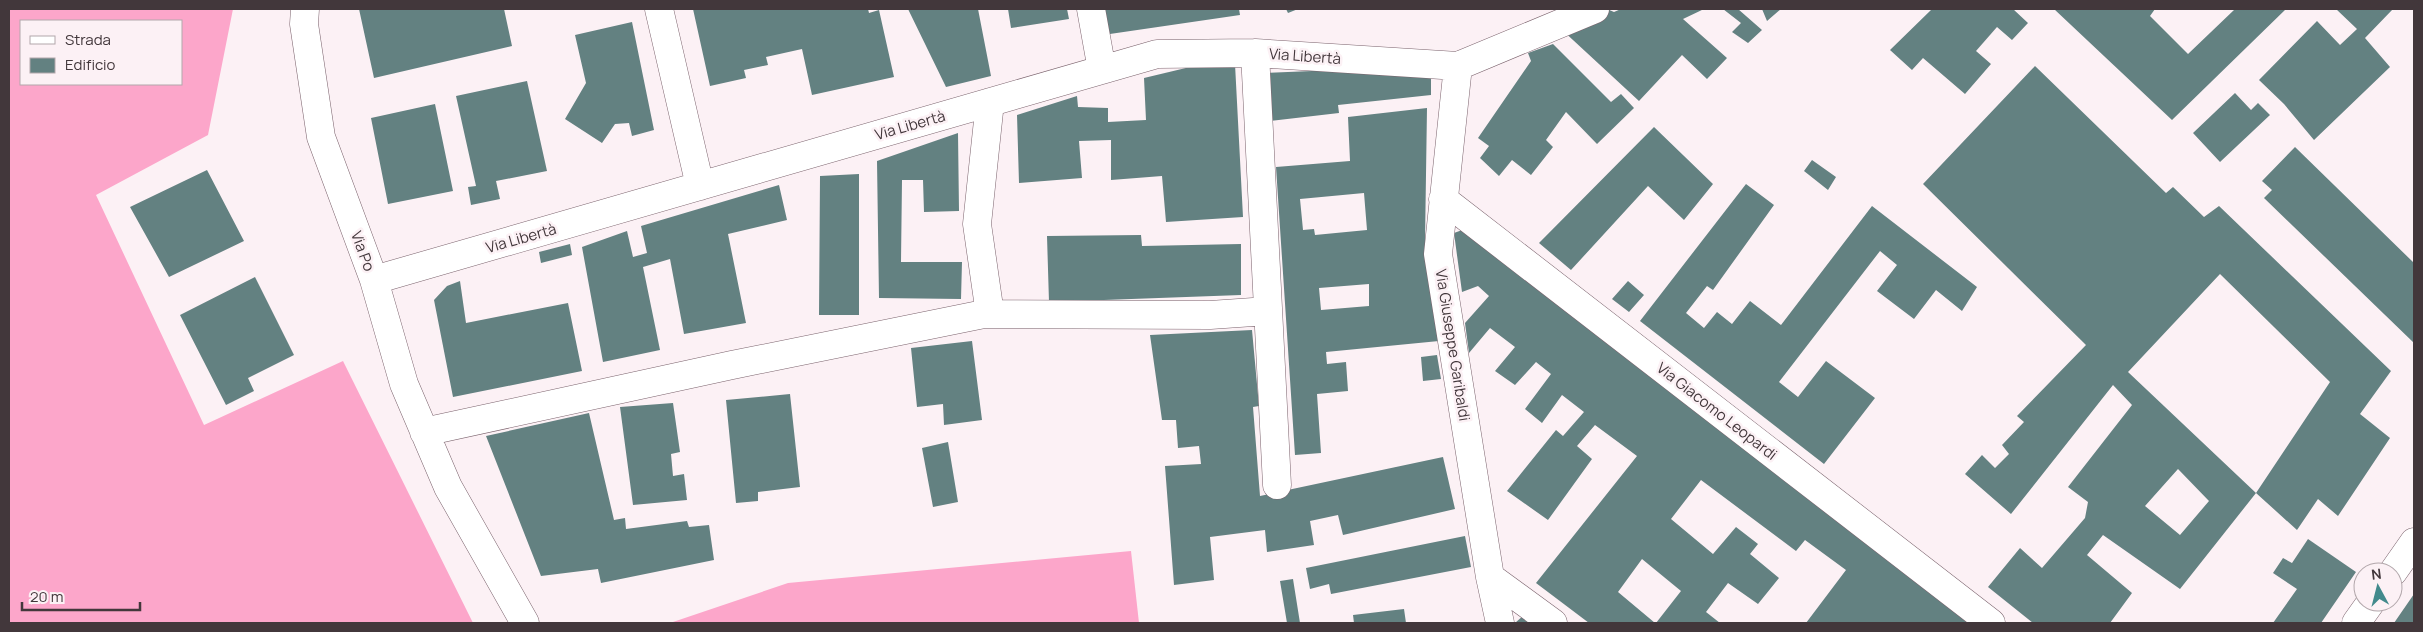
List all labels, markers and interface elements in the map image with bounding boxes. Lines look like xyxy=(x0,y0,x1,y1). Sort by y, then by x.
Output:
legend xyxy=(20,20,182,85)
text: Strada xyxy=(65,29,111,50)
street label: Via Libertà xyxy=(1268,43,1342,69)
text: Edificio xyxy=(65,54,116,75)
street label: Via Libertà xyxy=(872,105,948,145)
street label: Via Libertà xyxy=(483,218,559,258)
street label: Via Po xyxy=(346,228,380,274)
street label: Via Giuseppe Garibaldi xyxy=(1431,268,1475,422)
street label: Via Giacomo Leopardi xyxy=(1652,357,1782,465)
north arrow xyxy=(2353,562,2403,612)
text: N xyxy=(2370,564,2383,584)
scale bar xyxy=(22,580,140,612)
text: 20 m xyxy=(30,586,63,607)

